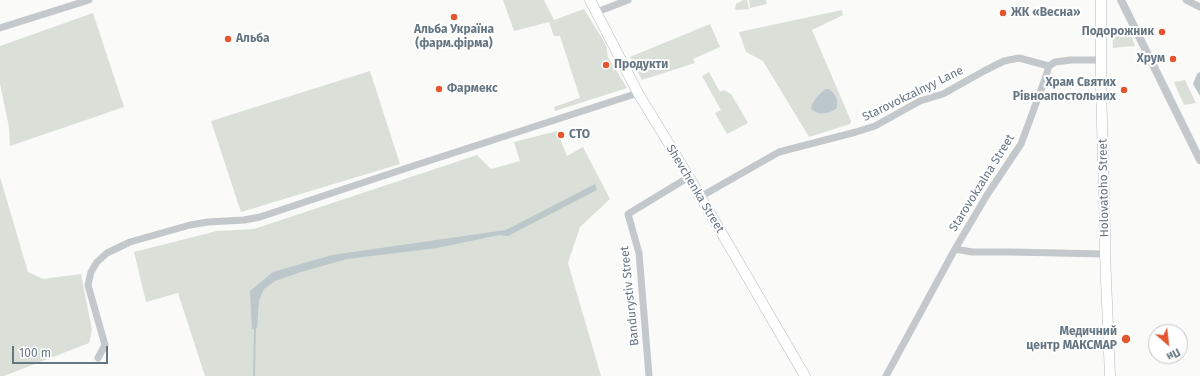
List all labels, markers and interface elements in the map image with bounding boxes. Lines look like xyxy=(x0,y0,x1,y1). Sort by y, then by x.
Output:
place label: ЖК «Весна» xyxy=(1011,6,1081,20)
marker: ЖК «Весна» xyxy=(998,8,1008,18)
marker: Альба Україна (фарм.фірма) xyxy=(449,12,459,22)
place label: Альба Україна (фарм.фірма) xyxy=(414,23,494,51)
place label: Подорожник xyxy=(1082,25,1154,39)
marker: Подорожник xyxy=(1157,27,1167,37)
place label: Альба xyxy=(236,32,270,46)
marker: Альба xyxy=(223,34,233,44)
place label: Хрум xyxy=(1137,52,1165,66)
marker: Хрум xyxy=(1168,54,1178,64)
place label: Продукти xyxy=(614,58,668,72)
marker: Продукти xyxy=(601,60,611,70)
street label: Starovokzalnyy Lane xyxy=(860,63,966,125)
place label: Храм Святих Рівноапостольних xyxy=(1013,76,1116,104)
place label: Фармекс xyxy=(447,82,498,96)
marker: Фармекс xyxy=(434,84,444,94)
marker: Храм Святих Рівноапостольних xyxy=(1119,85,1129,95)
place label: СТО xyxy=(569,128,590,142)
marker: СТО xyxy=(556,130,566,140)
street label: Starovokzalna Street xyxy=(946,132,1018,234)
street label: Holovatoho Street xyxy=(1096,139,1112,237)
street label: Shevchenka Street xyxy=(663,142,727,236)
street label: Bandurystiv Street xyxy=(618,245,642,347)
north arrow xyxy=(1148,324,1188,364)
place label: Медичний центр МАКСМАР xyxy=(1026,325,1117,353)
marker: Медичний центр МАКСМАР xyxy=(1120,333,1132,345)
scale bar xyxy=(14,338,110,364)
text: Пн xyxy=(1164,345,1183,363)
text: 100 m xyxy=(19,346,51,360)

